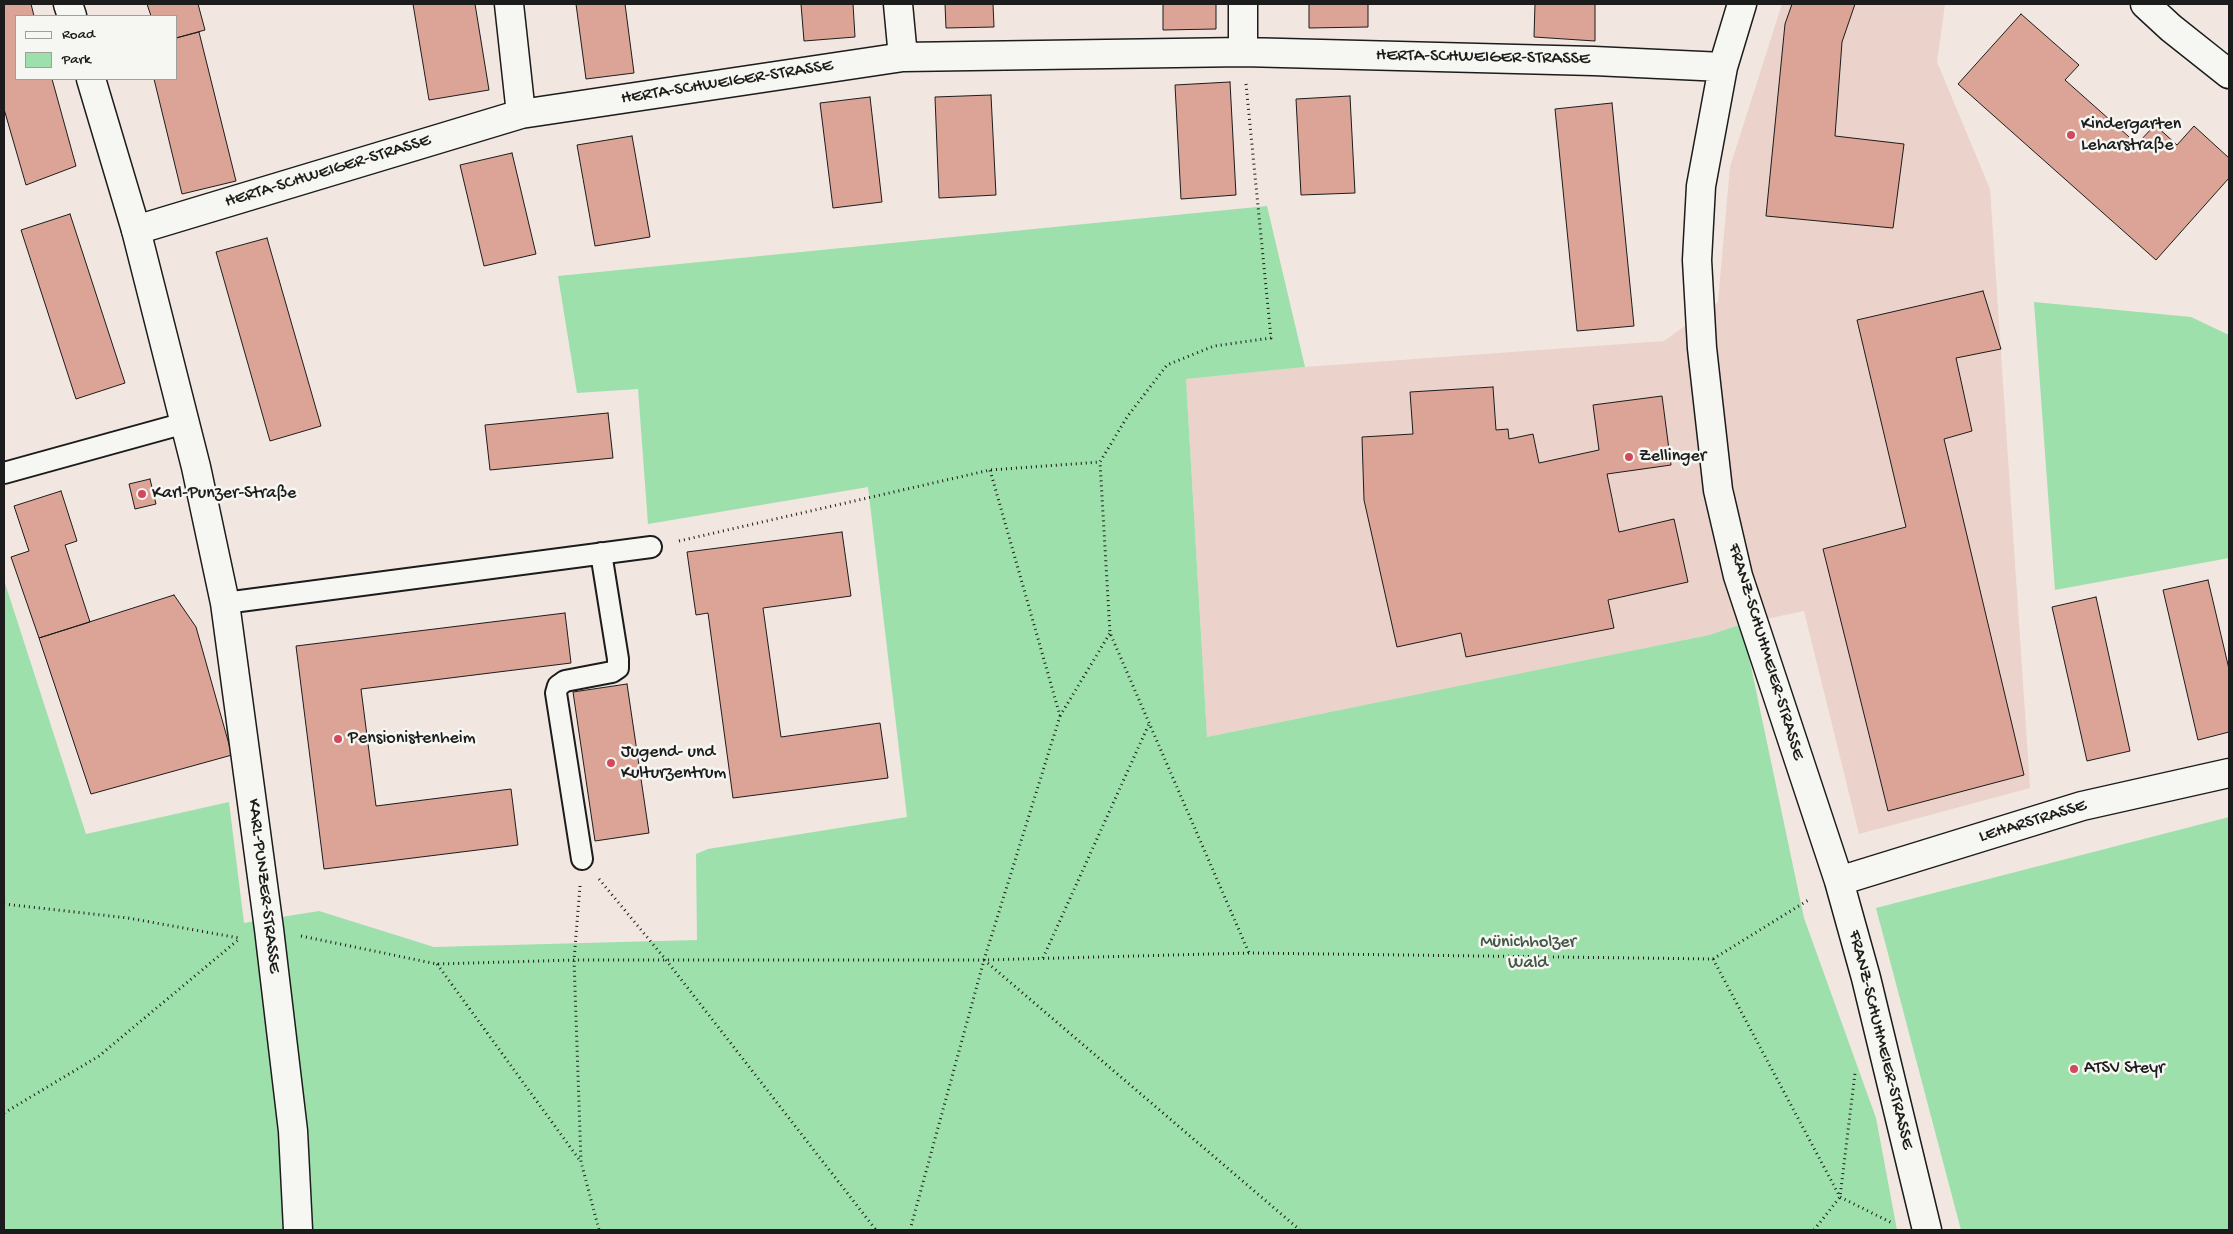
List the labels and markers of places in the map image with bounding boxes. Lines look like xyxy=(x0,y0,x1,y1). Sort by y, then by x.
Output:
place label: Kindergarten Leharstraße xyxy=(2081,114,2181,156)
marker: Kindergarten Leharstraße xyxy=(2065,129,2077,141)
place label: Zellinger xyxy=(1639,446,1706,468)
marker: Zellinger xyxy=(1623,451,1635,463)
place label: Karl-Punzer-Straße xyxy=(152,483,296,505)
marker: Karl-Punzer-Straße xyxy=(136,488,148,500)
place label: Pensionistenheim xyxy=(348,728,476,750)
marker: Pensionistenheim xyxy=(332,733,344,745)
place label: Jugend- und Kulturzentrum xyxy=(621,742,726,784)
marker: Jugend- und Kulturzentrum xyxy=(605,757,617,769)
place label: ATSV Steyr xyxy=(2084,1058,2164,1080)
marker: ATSV Steyr xyxy=(2068,1063,2080,1075)

